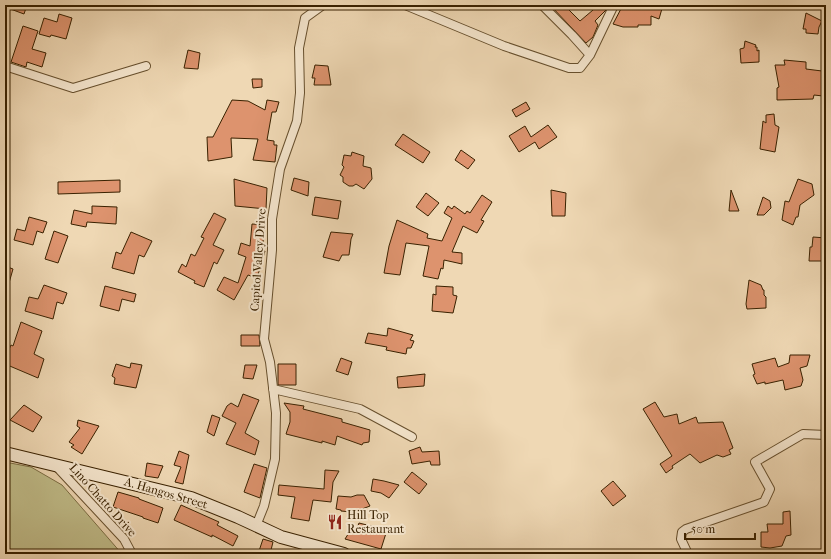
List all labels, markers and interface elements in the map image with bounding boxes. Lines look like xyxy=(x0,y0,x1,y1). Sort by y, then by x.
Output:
street label: Capitol Valley Drive xyxy=(247,208,269,312)
street label: Lino Chatto Drive xyxy=(67,461,139,539)
street label: A. Hangos Street xyxy=(122,474,210,512)
place label: Hill Top Restaurant xyxy=(347,508,405,536)
restaurant icon: Hill Top Restaurant xyxy=(326,513,344,531)
scale bar xyxy=(685,515,755,541)
text: 50 m xyxy=(691,522,715,536)

